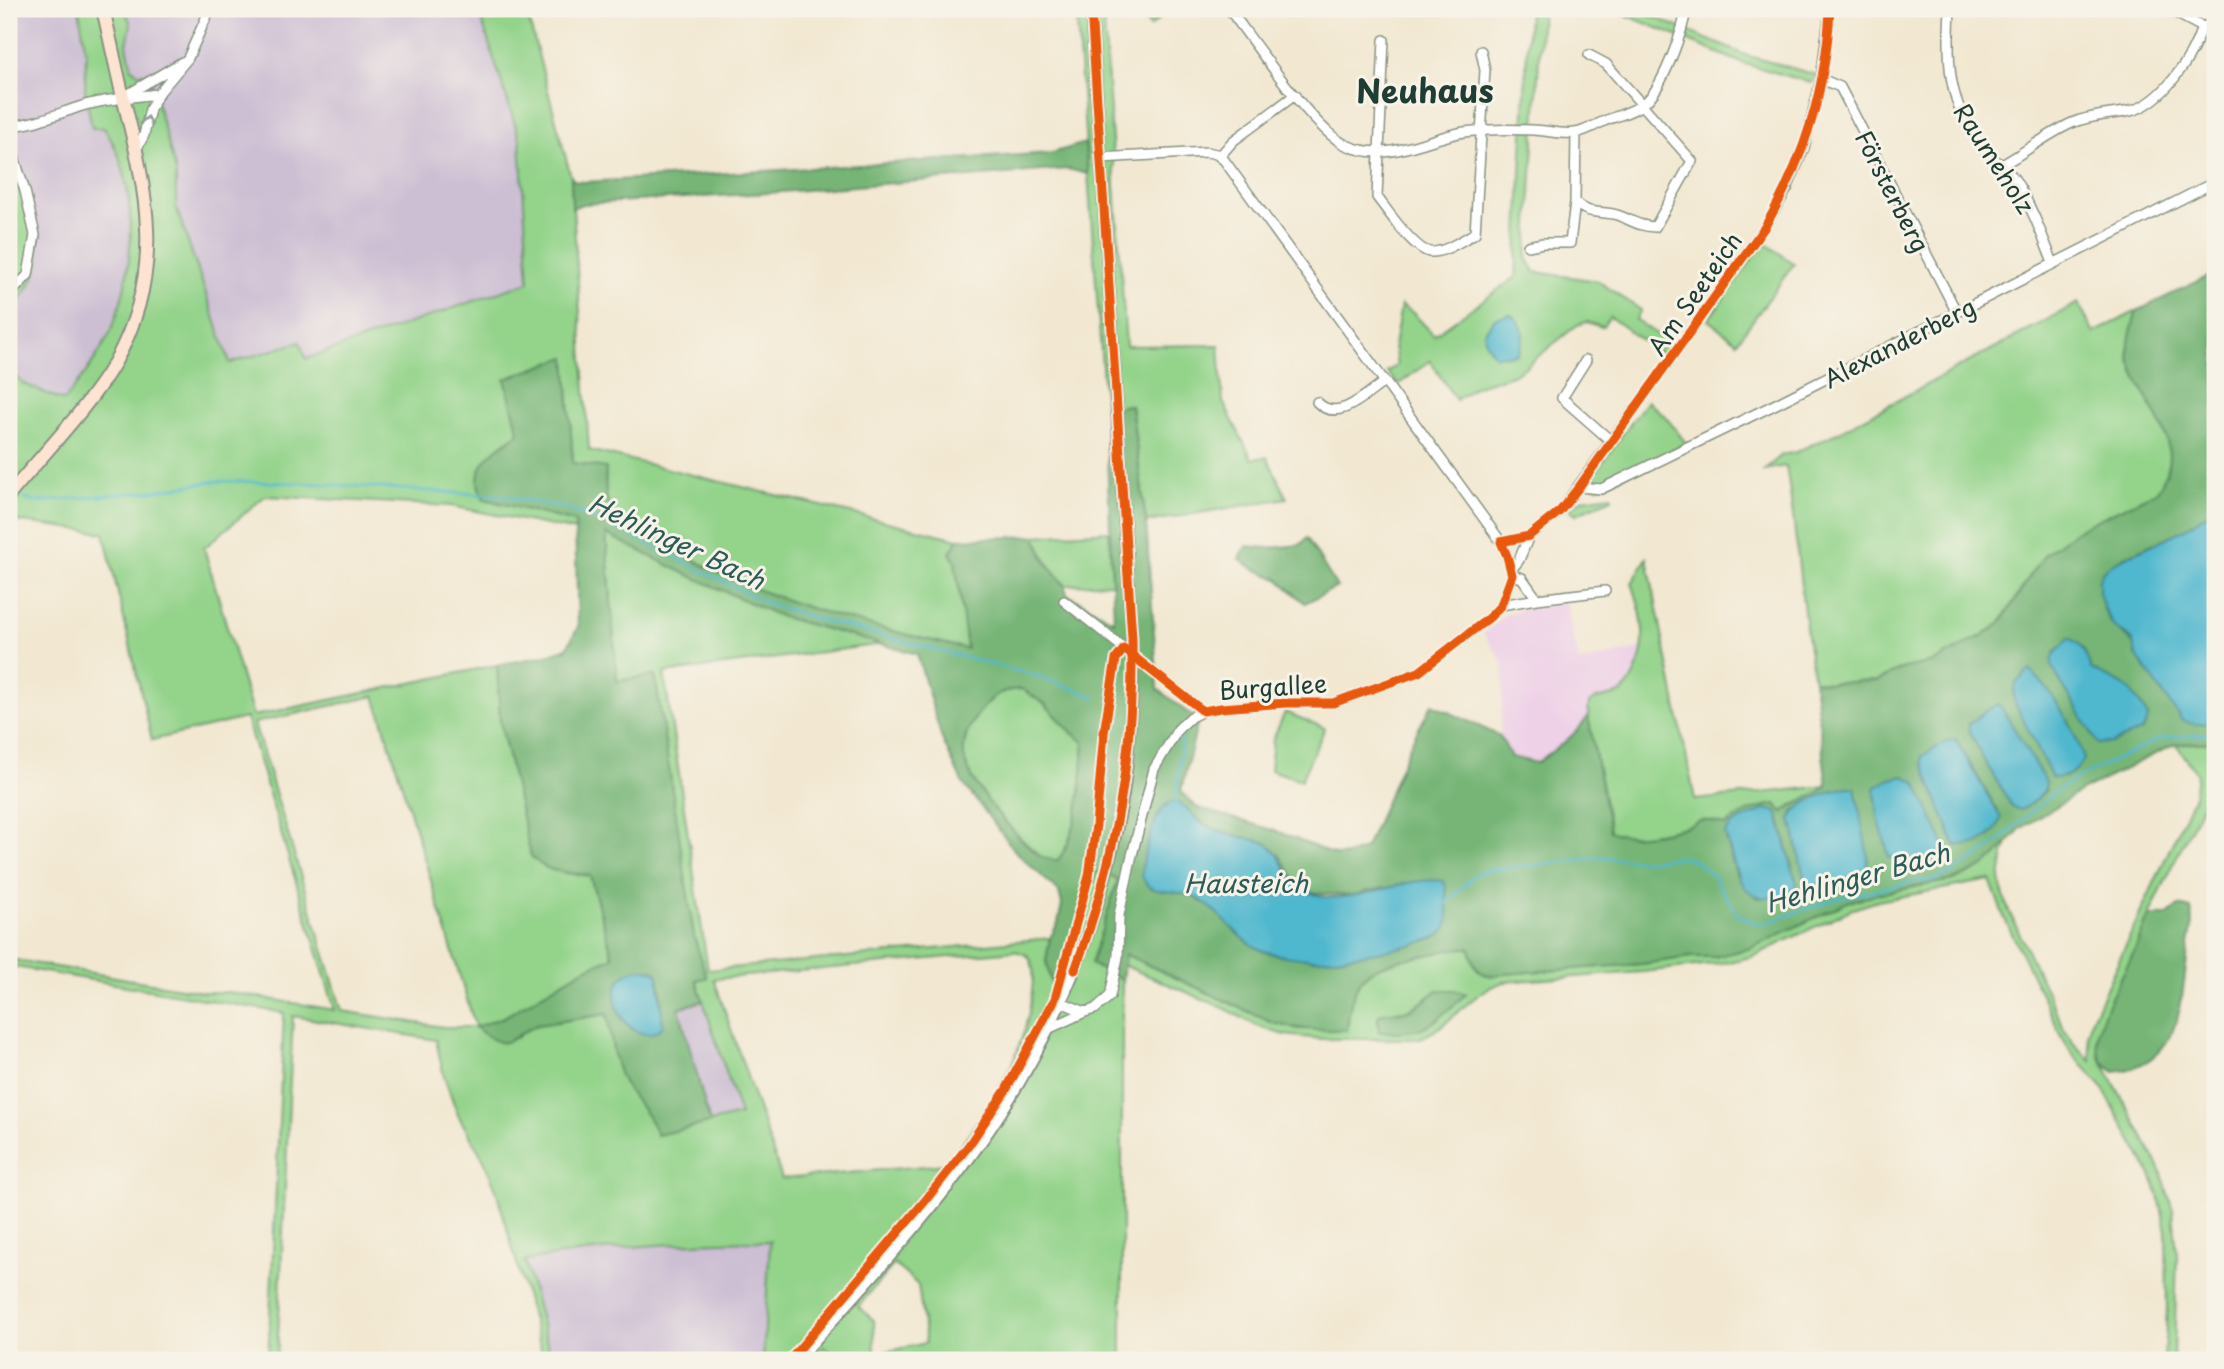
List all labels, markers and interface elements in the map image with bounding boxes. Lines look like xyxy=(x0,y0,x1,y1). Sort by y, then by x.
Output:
district label: Neuhaus xyxy=(1356,66,1494,114)
street label: Raumeholz xyxy=(1946,95,2044,221)
one-way arrow xyxy=(139,115,153,127)
street label: Försterberg xyxy=(1847,124,1939,258)
street label: Am Seeteich xyxy=(1638,224,1750,362)
street label: Alexanderberg xyxy=(1817,288,1981,396)
water label: Hehlinger Bach xyxy=(582,483,772,599)
street label: Burgallee xyxy=(1218,664,1328,708)
water label: Hehlinger Bach xyxy=(1760,832,1955,922)
water label: Hausteich xyxy=(1184,863,1309,902)

